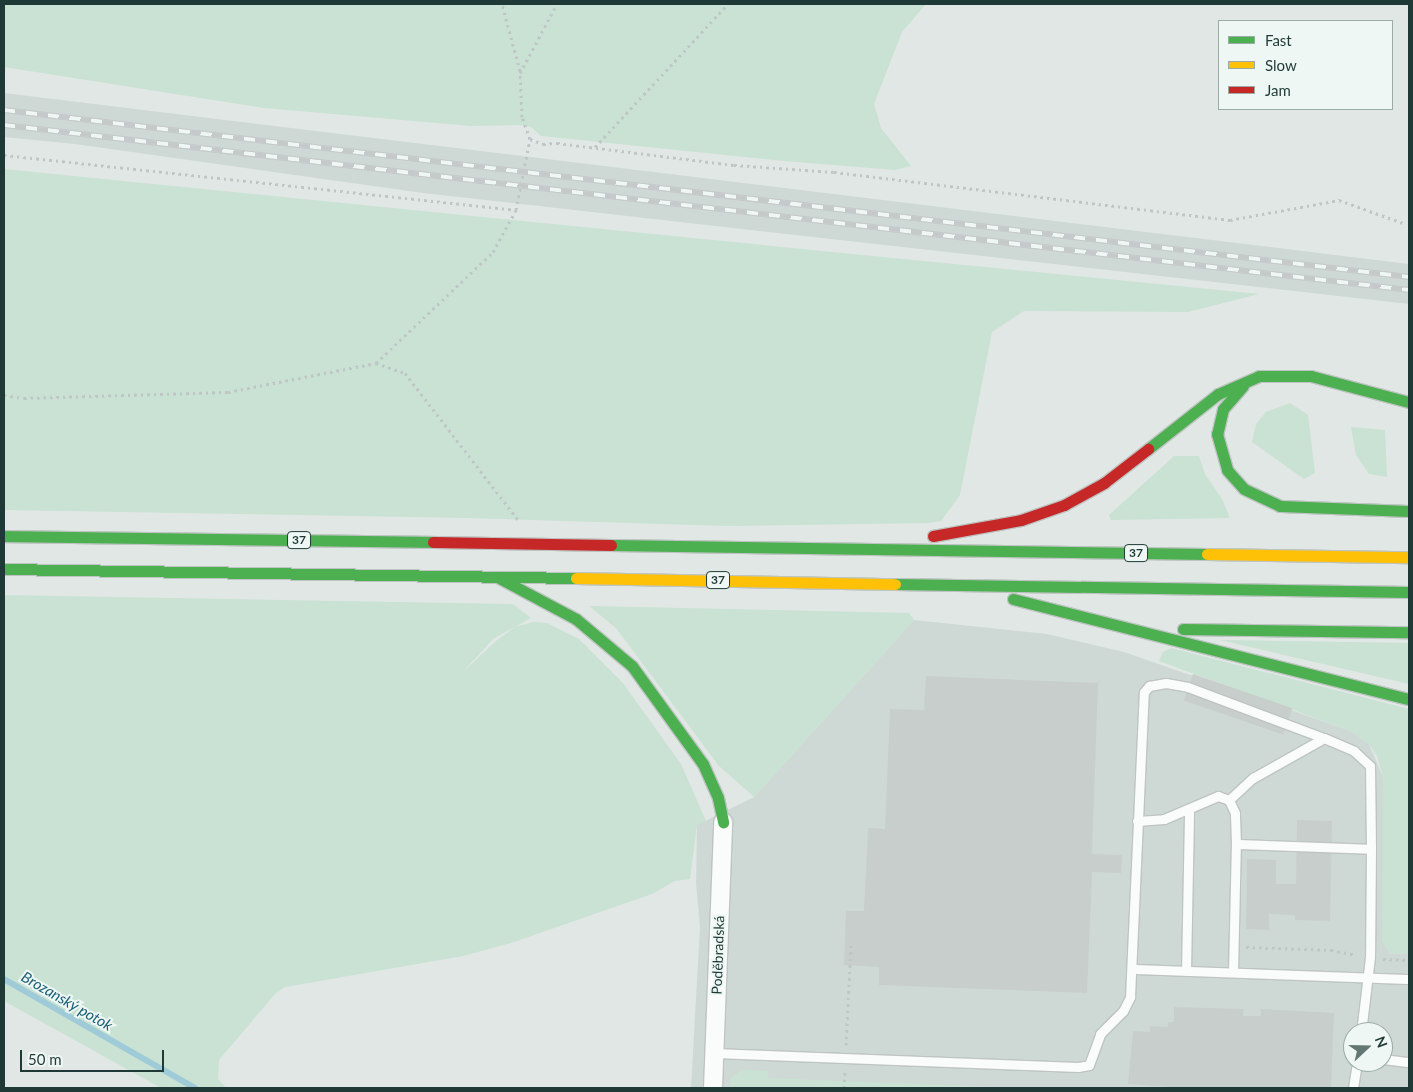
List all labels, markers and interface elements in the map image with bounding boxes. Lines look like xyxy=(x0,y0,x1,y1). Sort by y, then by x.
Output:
legend xyxy=(1218,20,1393,110)
text: Fast xyxy=(1265,31,1292,49)
text: Slow xyxy=(1265,56,1297,74)
text: Jam xyxy=(1265,81,1291,99)
road number: 37 xyxy=(286,530,312,550)
road number: 37 xyxy=(1124,544,1148,562)
road number: 37 xyxy=(706,570,730,590)
street label: Poděbradská xyxy=(708,915,728,995)
water label: Brozanský potok xyxy=(18,968,116,1034)
north arrow xyxy=(1343,1022,1393,1072)
text: N xyxy=(1372,1034,1391,1050)
scale bar xyxy=(22,1040,166,1072)
text: 50 m xyxy=(28,1050,62,1068)

